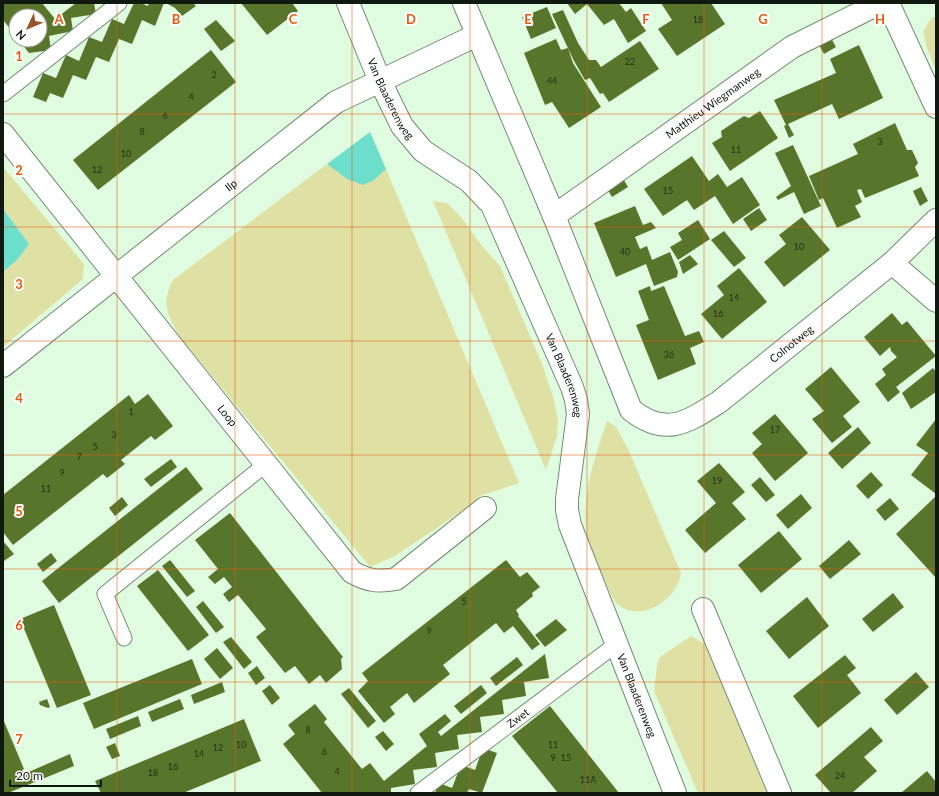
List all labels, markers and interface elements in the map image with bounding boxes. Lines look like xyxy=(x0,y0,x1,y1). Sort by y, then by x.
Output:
north arrow xyxy=(8,8,48,48)
text: A xyxy=(53,11,64,27)
text: B xyxy=(172,11,181,27)
text: C xyxy=(289,11,298,27)
text: D xyxy=(406,11,416,27)
text: E xyxy=(524,11,532,27)
text: F xyxy=(642,11,650,27)
text: G xyxy=(758,11,768,27)
text: H xyxy=(875,11,885,27)
house number: 18 xyxy=(693,14,703,25)
text: N xyxy=(13,28,28,43)
text: 1 xyxy=(15,48,23,64)
street label: Van Blaaderenweg xyxy=(365,56,417,142)
house number: 22 xyxy=(625,56,635,67)
street label: Matthieu Wiegmanweg xyxy=(663,65,763,141)
house number: 2 xyxy=(211,69,217,80)
house number: 44 xyxy=(547,75,557,86)
house number: 4 xyxy=(188,91,194,102)
house number: 6 xyxy=(162,110,168,121)
house number: 8 xyxy=(139,126,145,137)
house number: 3 xyxy=(877,136,883,147)
house number: 11 xyxy=(731,144,741,155)
house number: 10 xyxy=(121,148,131,159)
text: 2 xyxy=(15,162,23,178)
house number: 12 xyxy=(92,164,102,175)
street label: Ilp xyxy=(222,176,239,194)
house number: 15 xyxy=(663,185,673,196)
house number: 10 xyxy=(794,241,804,252)
house number: 40 xyxy=(620,246,630,257)
text: 3 xyxy=(15,276,23,292)
house number: 14 xyxy=(729,292,739,303)
house number: 16 xyxy=(713,308,723,319)
street label: Colnotweg xyxy=(767,322,816,365)
street label: Van Blaaderenweg xyxy=(543,331,585,419)
house number: 36 xyxy=(664,349,674,360)
text: 4 xyxy=(15,390,23,406)
street label: Loop xyxy=(215,402,240,429)
house number: 1 xyxy=(128,406,134,417)
house number: 17 xyxy=(770,424,780,435)
house number: 3 xyxy=(111,429,117,440)
house number: 5 xyxy=(92,441,98,452)
house number: 7 xyxy=(76,451,82,462)
house number: 9 xyxy=(59,467,65,478)
house number: 19 xyxy=(712,475,722,486)
house number: 11 xyxy=(41,483,51,494)
text: 5 xyxy=(15,503,23,519)
house number: 5 xyxy=(461,596,467,607)
text: 6 xyxy=(15,617,23,633)
house number: 9 xyxy=(426,625,432,636)
street label: Van Blaaderenweg xyxy=(615,651,660,740)
street label: Zwet xyxy=(504,705,532,730)
house number: 8 xyxy=(305,724,311,735)
text: 7 xyxy=(15,731,23,747)
house number: 10 xyxy=(236,739,246,750)
house number: 11 xyxy=(548,739,558,750)
house number: 12 xyxy=(213,742,223,753)
house number: 6 xyxy=(321,746,327,757)
house number: 14 xyxy=(194,748,204,759)
house number: 9 xyxy=(550,752,556,763)
house number: 15 xyxy=(561,752,571,763)
house number: 16 xyxy=(168,761,178,772)
scale bar xyxy=(10,762,101,788)
house number: 4 xyxy=(334,766,340,777)
house number: 18 xyxy=(148,767,158,778)
text: 20 m xyxy=(16,768,43,783)
house number: 24 xyxy=(835,770,845,781)
house number: 11A xyxy=(580,774,597,785)

